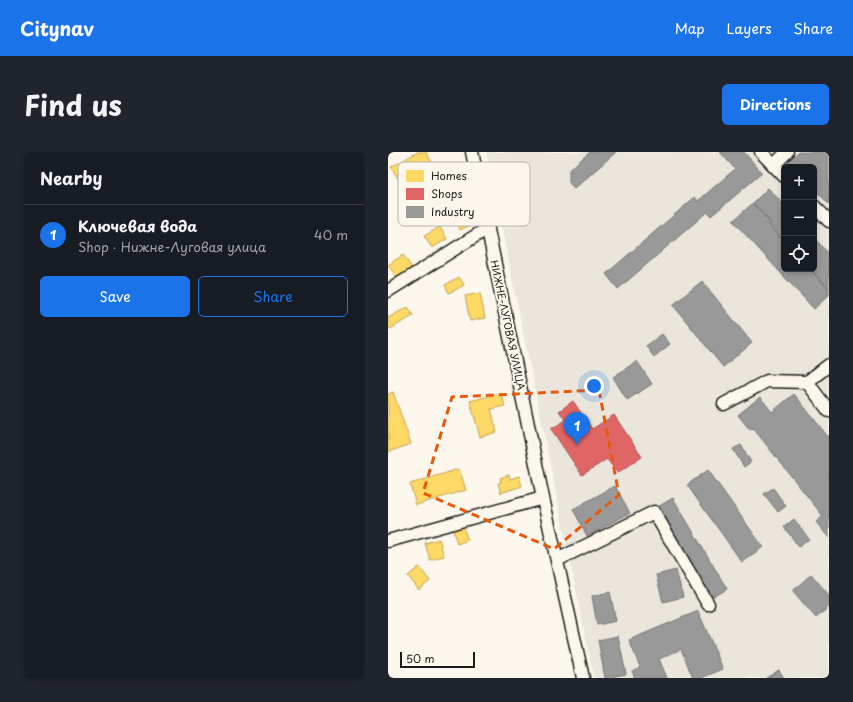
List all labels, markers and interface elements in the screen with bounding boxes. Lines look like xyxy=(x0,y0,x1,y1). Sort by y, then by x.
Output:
text: Citynav xyxy=(20,14,94,42)
text: Map xyxy=(675,18,705,39)
text: Layers xyxy=(727,18,772,39)
text: Share xyxy=(794,18,833,39)
text: Find us xyxy=(24,83,122,126)
button: Directions xyxy=(722,84,829,125)
legend xyxy=(398,162,530,226)
map controls xyxy=(781,164,817,272)
button: + xyxy=(781,164,817,200)
text: Nearby xyxy=(40,165,102,191)
text: Homes xyxy=(431,167,467,184)
text: Shops xyxy=(431,185,462,202)
button: − xyxy=(781,200,817,236)
text: Industry xyxy=(431,203,475,220)
text: Ключевая вода xyxy=(78,214,197,237)
text: 1 xyxy=(50,225,56,244)
text: 40 m xyxy=(314,225,348,244)
button: locate xyxy=(781,236,817,272)
text: Shop · Нижне-Луговая улица xyxy=(78,237,266,256)
street label: НИЖНЕ-ЛУГОВАЯ УЛИЦА xyxy=(487,258,530,392)
button: Save xyxy=(40,276,190,317)
button: Share xyxy=(198,276,348,317)
your location xyxy=(584,376,604,396)
pin: 1 xyxy=(564,412,590,445)
scale bar xyxy=(400,650,475,669)
text: 50 m xyxy=(406,650,435,667)

